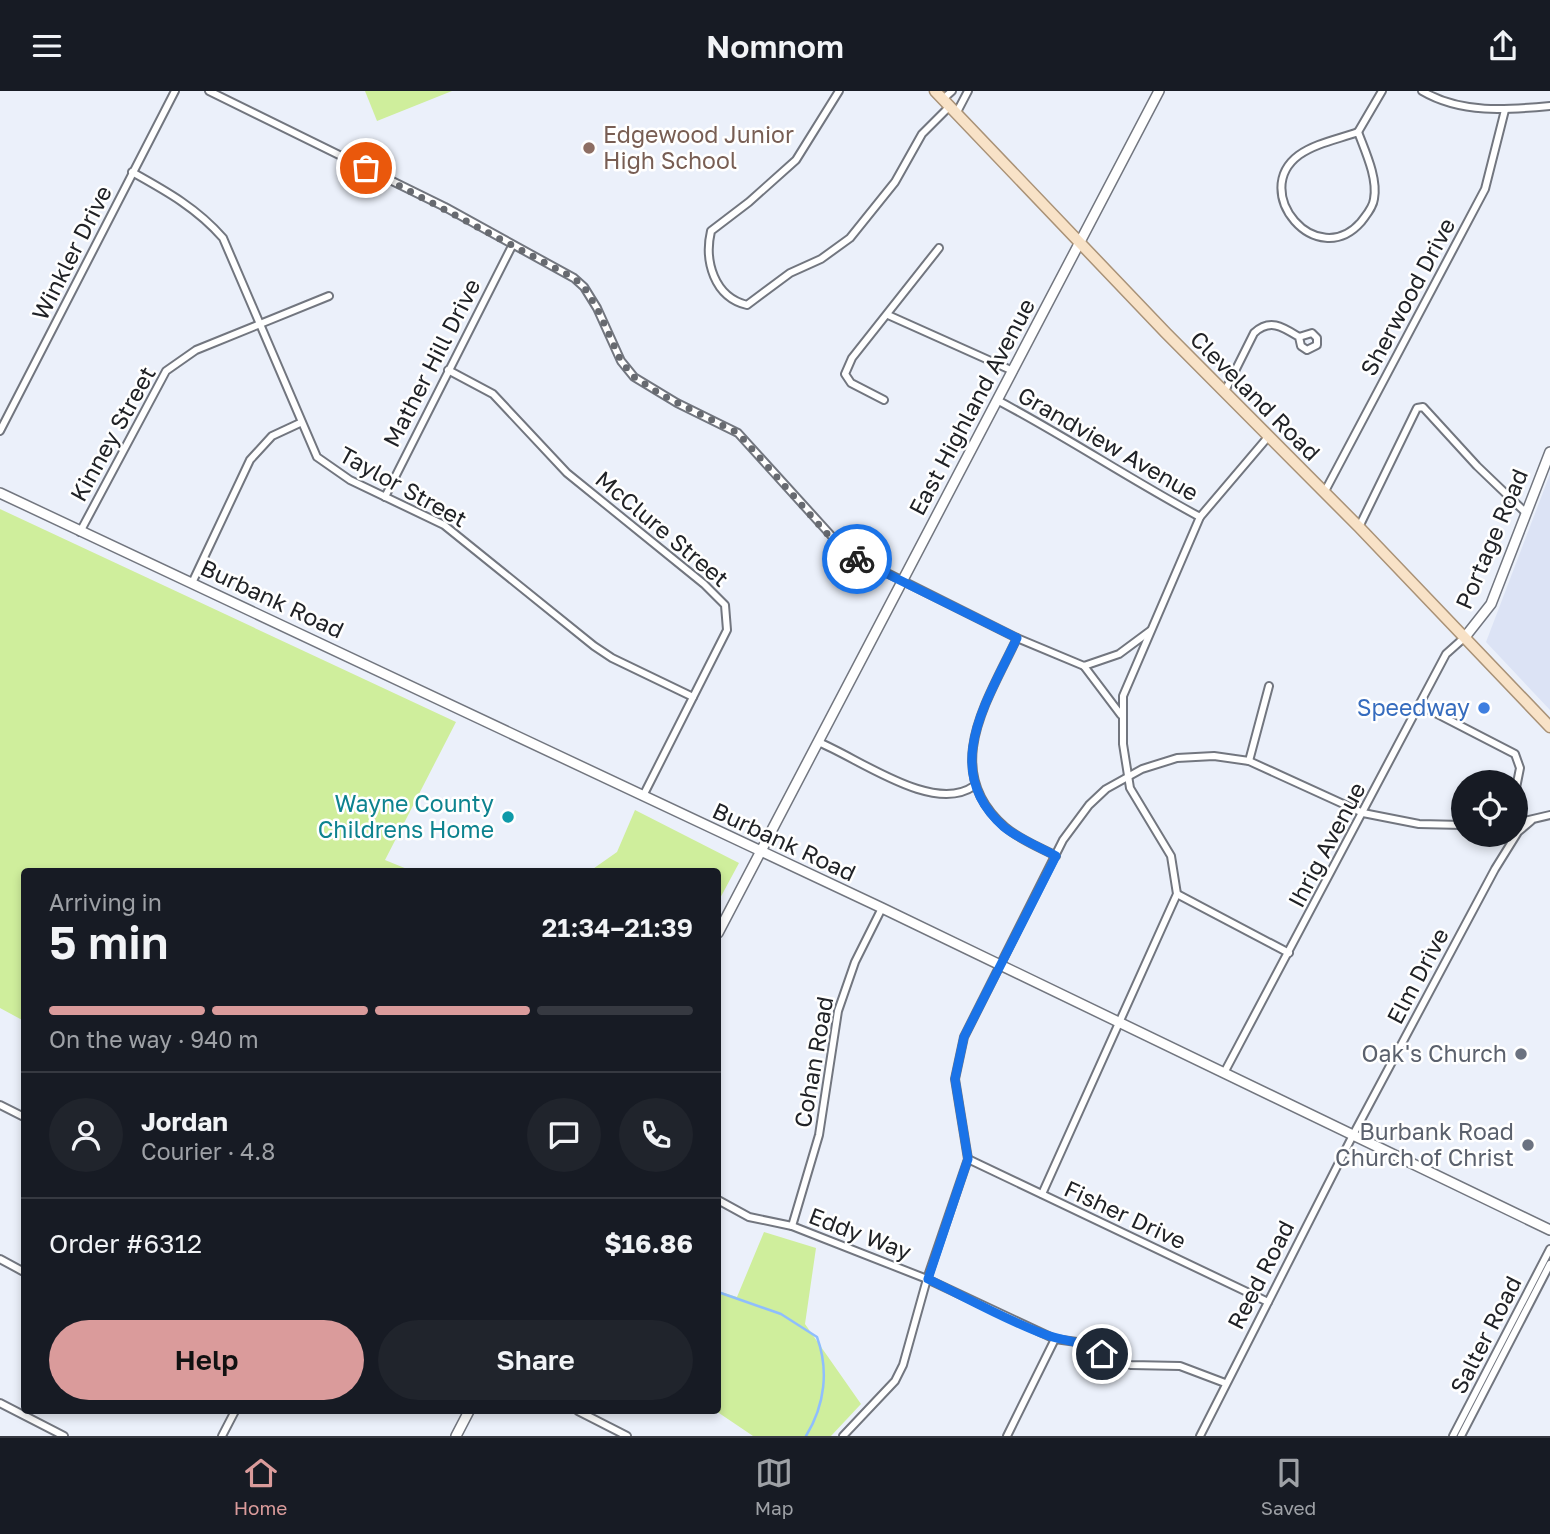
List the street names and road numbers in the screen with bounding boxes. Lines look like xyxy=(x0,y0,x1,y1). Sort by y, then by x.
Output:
street label: Winkler Drive xyxy=(25,180,117,325)
street label: Sherwood Drive xyxy=(1354,213,1460,380)
street label: Mather Hill Drive xyxy=(377,274,486,451)
street label: East Highland Avenue xyxy=(902,293,1040,520)
street label: Cleveland Road xyxy=(1185,325,1326,466)
street label: Kinney Street xyxy=(64,361,161,506)
street label: Grandview Avenue xyxy=(1013,380,1204,506)
street label: Taylor Street xyxy=(335,440,472,533)
street label: McClure Street xyxy=(590,464,735,592)
street label: Portage Road xyxy=(1449,464,1533,613)
street label: Burbank Road xyxy=(196,553,348,643)
street label: Ihrig Avenue xyxy=(1281,777,1371,912)
street label: Burbank Road xyxy=(708,796,860,886)
street label: Elm Drive xyxy=(1380,923,1454,1028)
street label: Cohan Road xyxy=(788,994,838,1130)
street label: Fisher Drive xyxy=(1060,1174,1191,1255)
street label: Eddy Way xyxy=(805,1201,916,1265)
street label: Reed Road xyxy=(1221,1215,1299,1334)
street label: Salter Road xyxy=(1444,1271,1527,1398)

